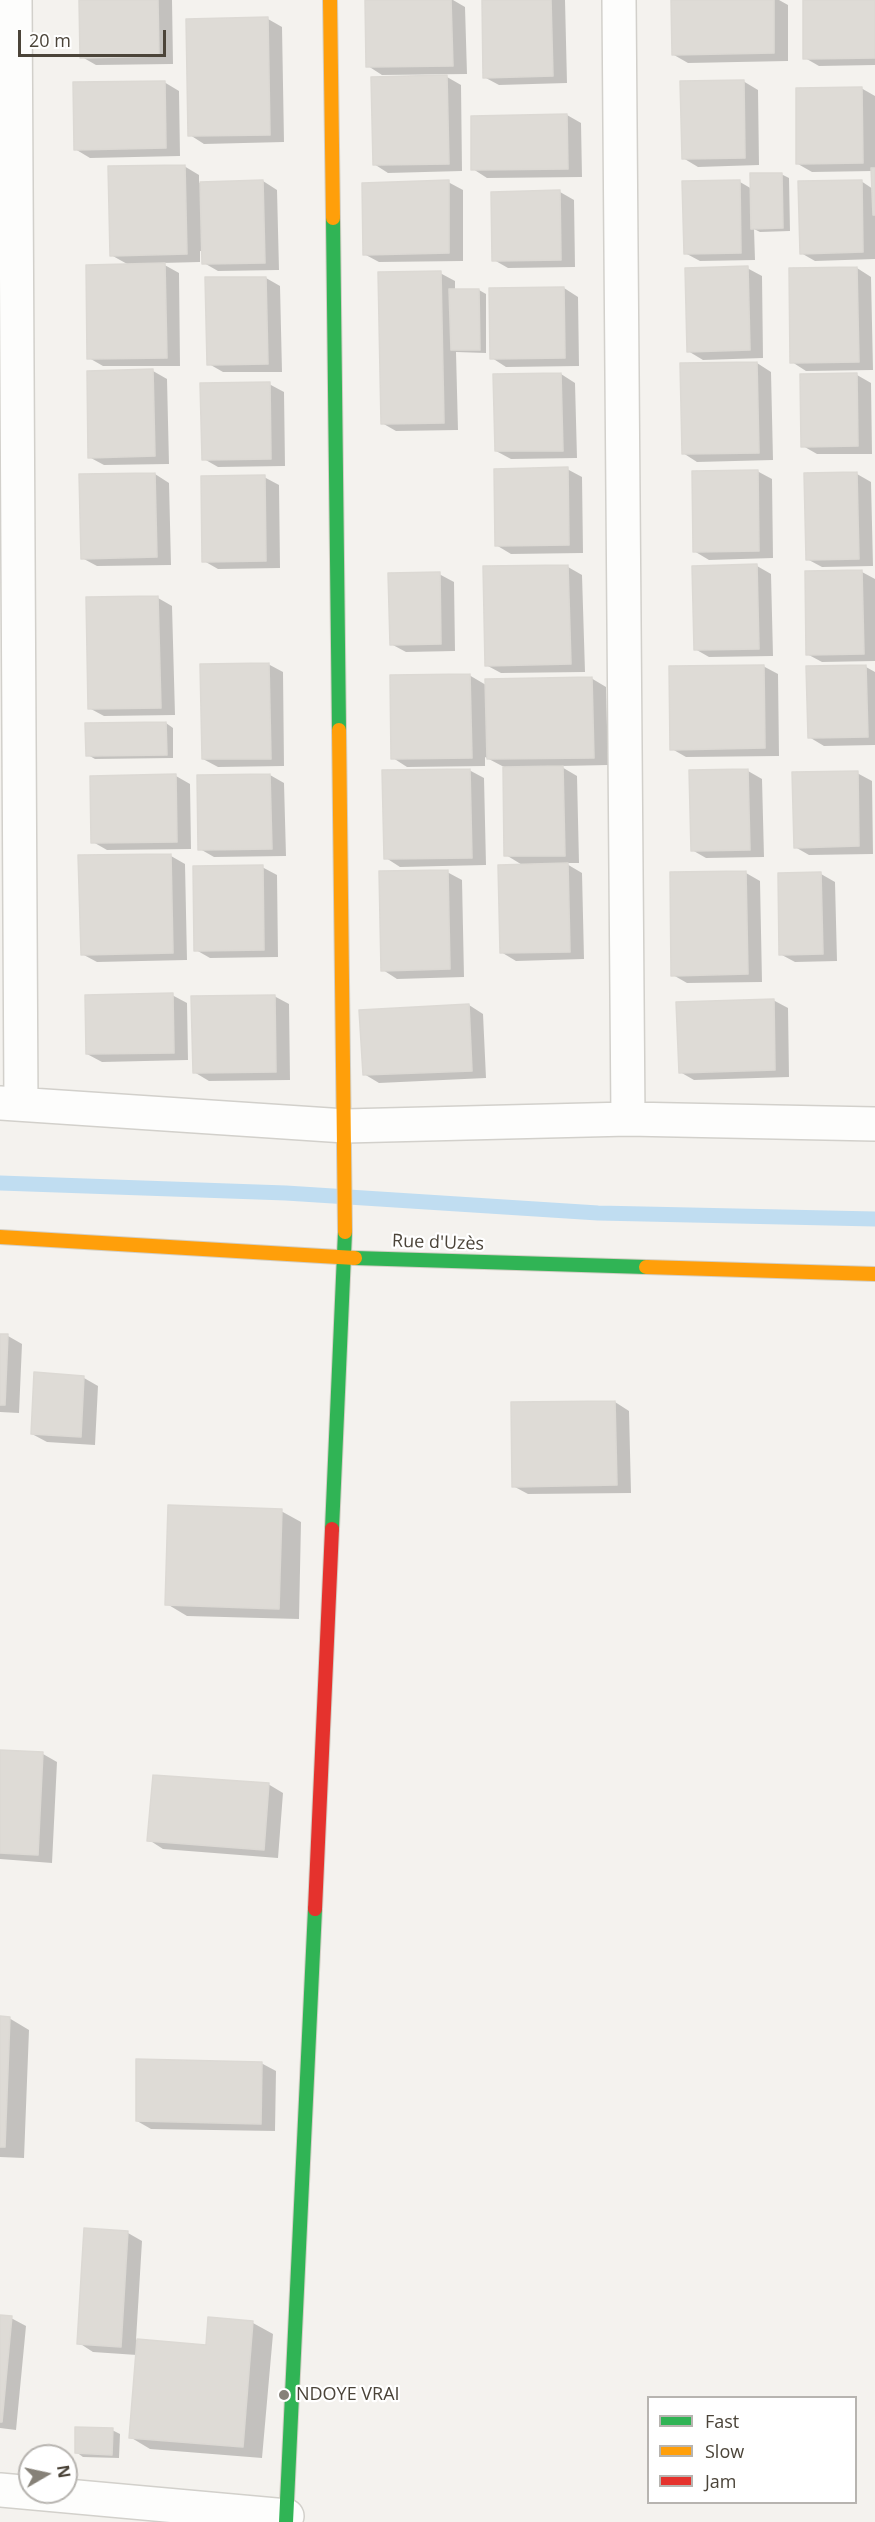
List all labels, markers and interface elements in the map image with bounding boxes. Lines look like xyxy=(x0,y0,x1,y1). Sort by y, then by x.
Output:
scale bar xyxy=(21,18,170,56)
text: 20 m xyxy=(29,28,71,52)
street label: Rue d'Uzès xyxy=(392,1231,484,1255)
place label: NDOYE VRAI xyxy=(296,2384,400,2406)
marker: NDOYE VRAI xyxy=(277,2388,291,2402)
legend xyxy=(647,2396,857,2504)
text: Fast xyxy=(705,2409,739,2433)
text: Slow xyxy=(705,2439,744,2463)
north arrow xyxy=(18,2444,78,2504)
text: N xyxy=(52,2463,76,2480)
text: Jam xyxy=(705,2469,737,2493)

